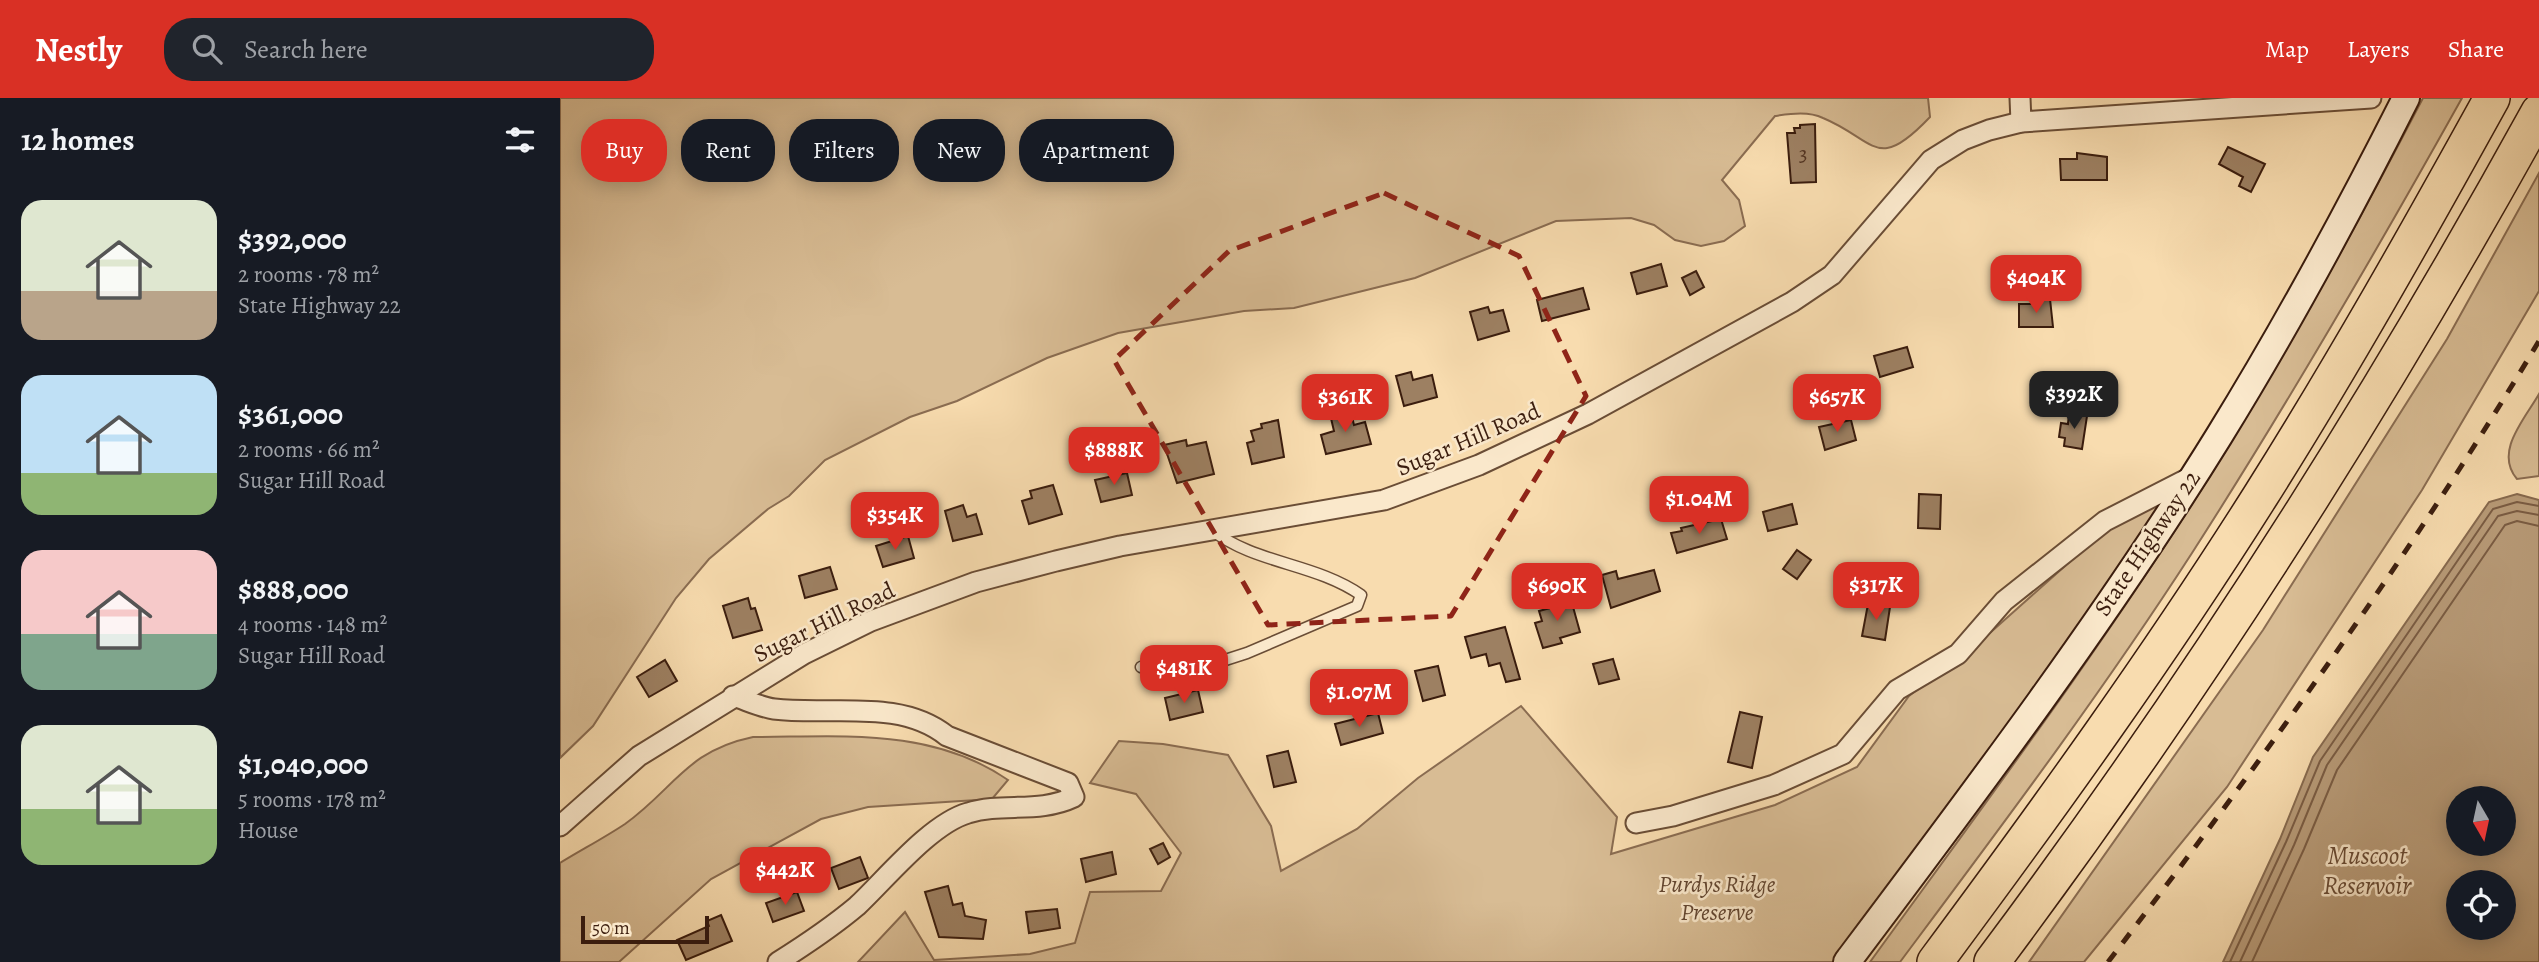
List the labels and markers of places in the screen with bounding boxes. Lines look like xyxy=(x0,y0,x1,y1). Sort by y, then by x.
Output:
pin: $404K xyxy=(1987,256,2085,315)
pin: $392K xyxy=(2025,372,2123,431)
pin: $361K xyxy=(1296,374,1394,434)
pin: $657K xyxy=(1788,374,1886,434)
pin: $888K xyxy=(1065,428,1163,487)
pin: $1.04M xyxy=(1642,476,1756,536)
pin: $354K xyxy=(846,492,944,552)
pin: $317K xyxy=(1827,562,1925,622)
pin: $690K xyxy=(1508,564,1606,623)
pin: $481K xyxy=(1135,646,1233,705)
pin: $1.07M xyxy=(1302,670,1416,729)
pin: $442K xyxy=(736,848,834,907)

